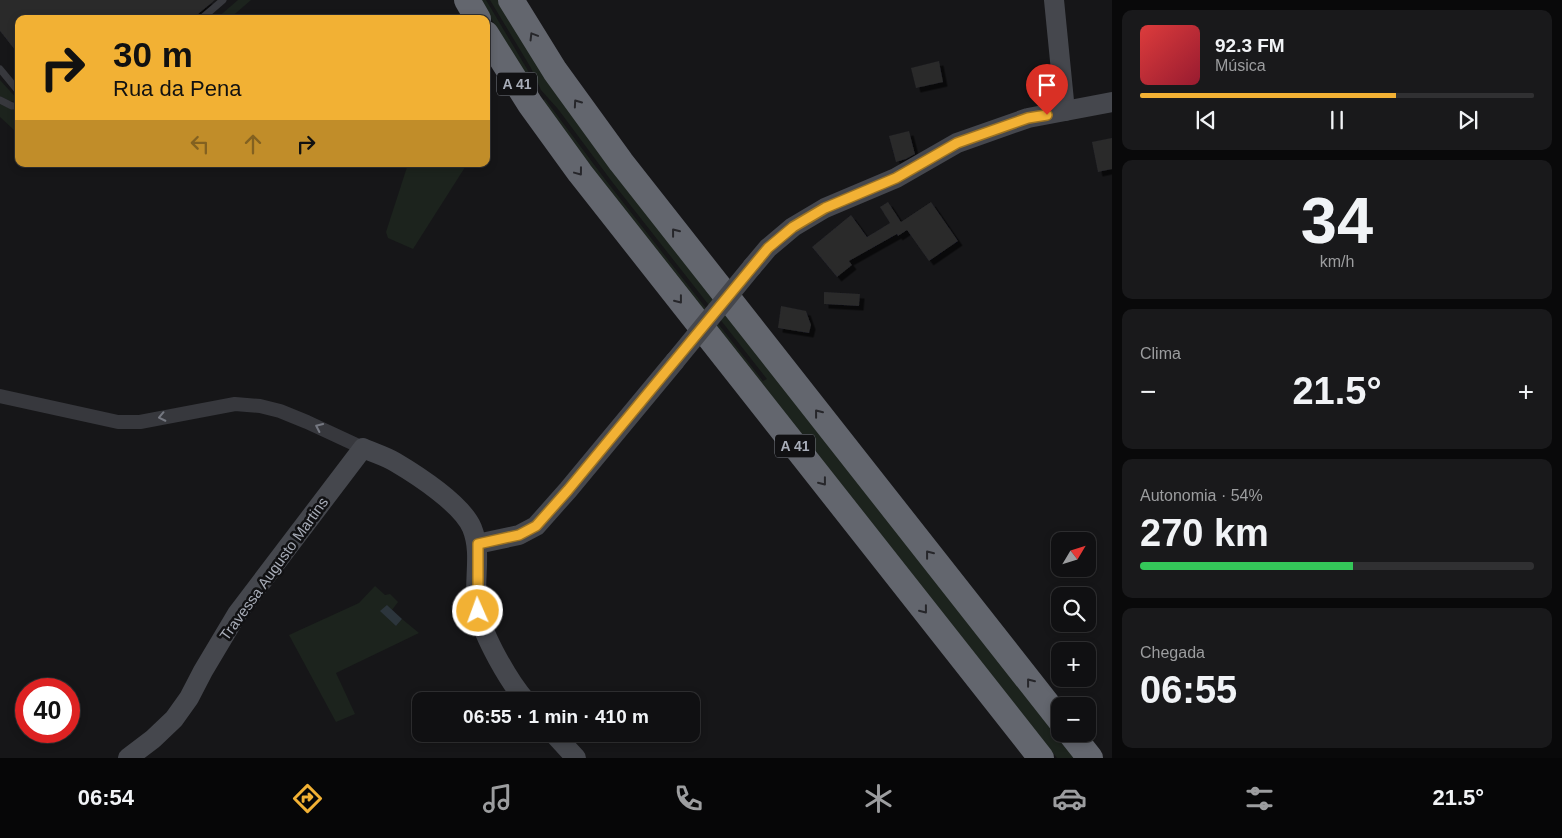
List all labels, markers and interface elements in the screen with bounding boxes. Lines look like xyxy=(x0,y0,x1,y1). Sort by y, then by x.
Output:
one-way arrow xyxy=(529,32,539,41)
icon: right xyxy=(30,35,95,100)
text: 30 m xyxy=(113,35,193,74)
text: 92.3 FM xyxy=(1215,35,1285,56)
text: Música xyxy=(1215,57,1266,74)
pin xyxy=(1026,64,1068,115)
icon: arrive xyxy=(1033,71,1061,99)
road number: A 41 xyxy=(497,72,537,96)
text: Rua da Pena xyxy=(113,76,241,101)
one-way arrow xyxy=(574,99,583,109)
icon: previous xyxy=(1192,106,1220,134)
icon: pause xyxy=(1323,106,1351,134)
icon: next xyxy=(1454,106,1482,134)
icon: left xyxy=(186,130,214,158)
icon: ahead xyxy=(239,130,267,158)
icon: right xyxy=(292,130,320,158)
one-way arrow xyxy=(573,166,582,176)
text: 34 xyxy=(1301,184,1373,257)
one-way arrow xyxy=(672,228,681,238)
text: km/h xyxy=(1320,253,1354,270)
one-way arrow xyxy=(674,294,682,303)
text: Clima xyxy=(1140,345,1181,362)
text: 21.5° xyxy=(1292,370,1382,412)
text: − xyxy=(1140,376,1156,407)
text: + xyxy=(1518,376,1534,407)
one-way arrow xyxy=(815,410,823,419)
one-way arrow xyxy=(158,412,167,422)
one-way arrow xyxy=(315,423,324,433)
road number: A 41 xyxy=(775,434,815,458)
one-way arrow xyxy=(818,476,826,485)
text: Autonomia · 54% xyxy=(1140,487,1263,504)
street label: Travessa Augusto Martins xyxy=(216,494,331,644)
text: 270 km xyxy=(1140,512,1269,554)
north arrow xyxy=(1051,532,1096,578)
map controls xyxy=(1051,532,1096,742)
one-way arrow xyxy=(927,551,935,560)
position arrow xyxy=(451,584,503,636)
button: search xyxy=(1051,587,1096,632)
one-way arrow xyxy=(918,604,926,613)
button: + xyxy=(1051,642,1096,687)
text: Chegada xyxy=(1140,644,1205,661)
text: 06:55 xyxy=(1140,669,1237,711)
speed limit sign: 40 xyxy=(15,678,80,743)
one-way arrow xyxy=(1026,678,1035,687)
button: − xyxy=(1051,697,1096,742)
text: 06:55 · 1 min · 410 m xyxy=(463,706,649,727)
icon: directions xyxy=(290,781,325,816)
icon: music xyxy=(480,781,515,816)
icon: phone xyxy=(671,781,706,816)
icon: climate xyxy=(861,781,896,816)
icon: car xyxy=(1052,781,1087,816)
icon: filters xyxy=(1242,781,1277,816)
text: 06:54 xyxy=(78,785,134,810)
text: 21.5° xyxy=(1433,785,1484,810)

